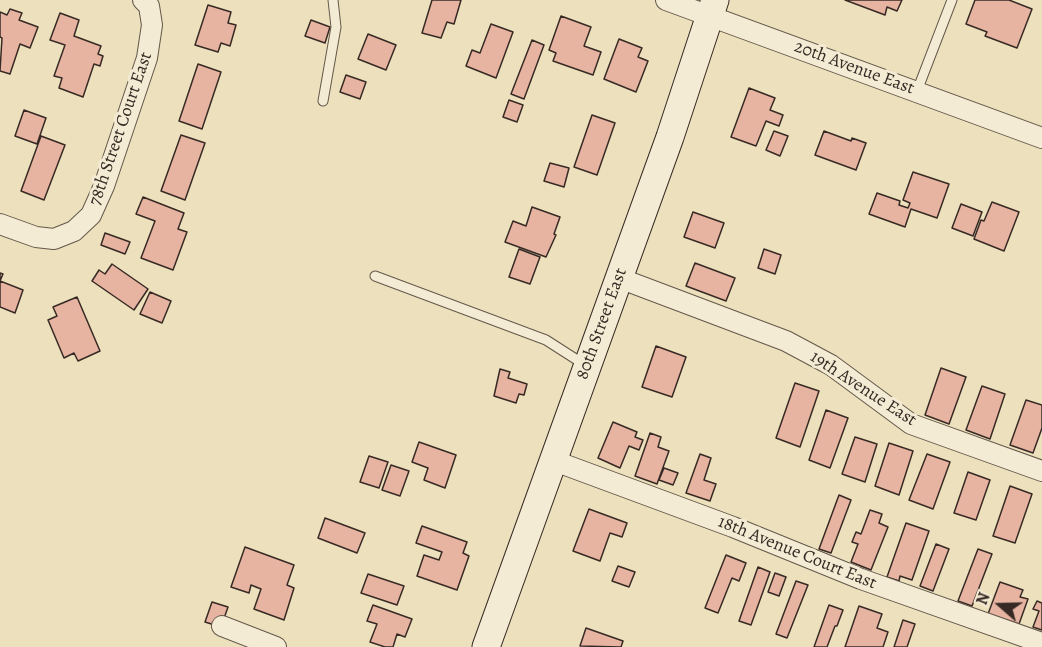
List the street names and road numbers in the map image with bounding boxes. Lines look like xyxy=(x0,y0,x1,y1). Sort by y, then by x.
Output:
street label: 20th Avenue East xyxy=(791,36,917,100)
street label: 78th Street Court East xyxy=(85,49,157,209)
street label: 80th Street East xyxy=(572,265,632,383)
street label: 19th Avenue East xyxy=(806,347,920,431)
street label: 18th Avenue Court East xyxy=(715,511,879,595)

